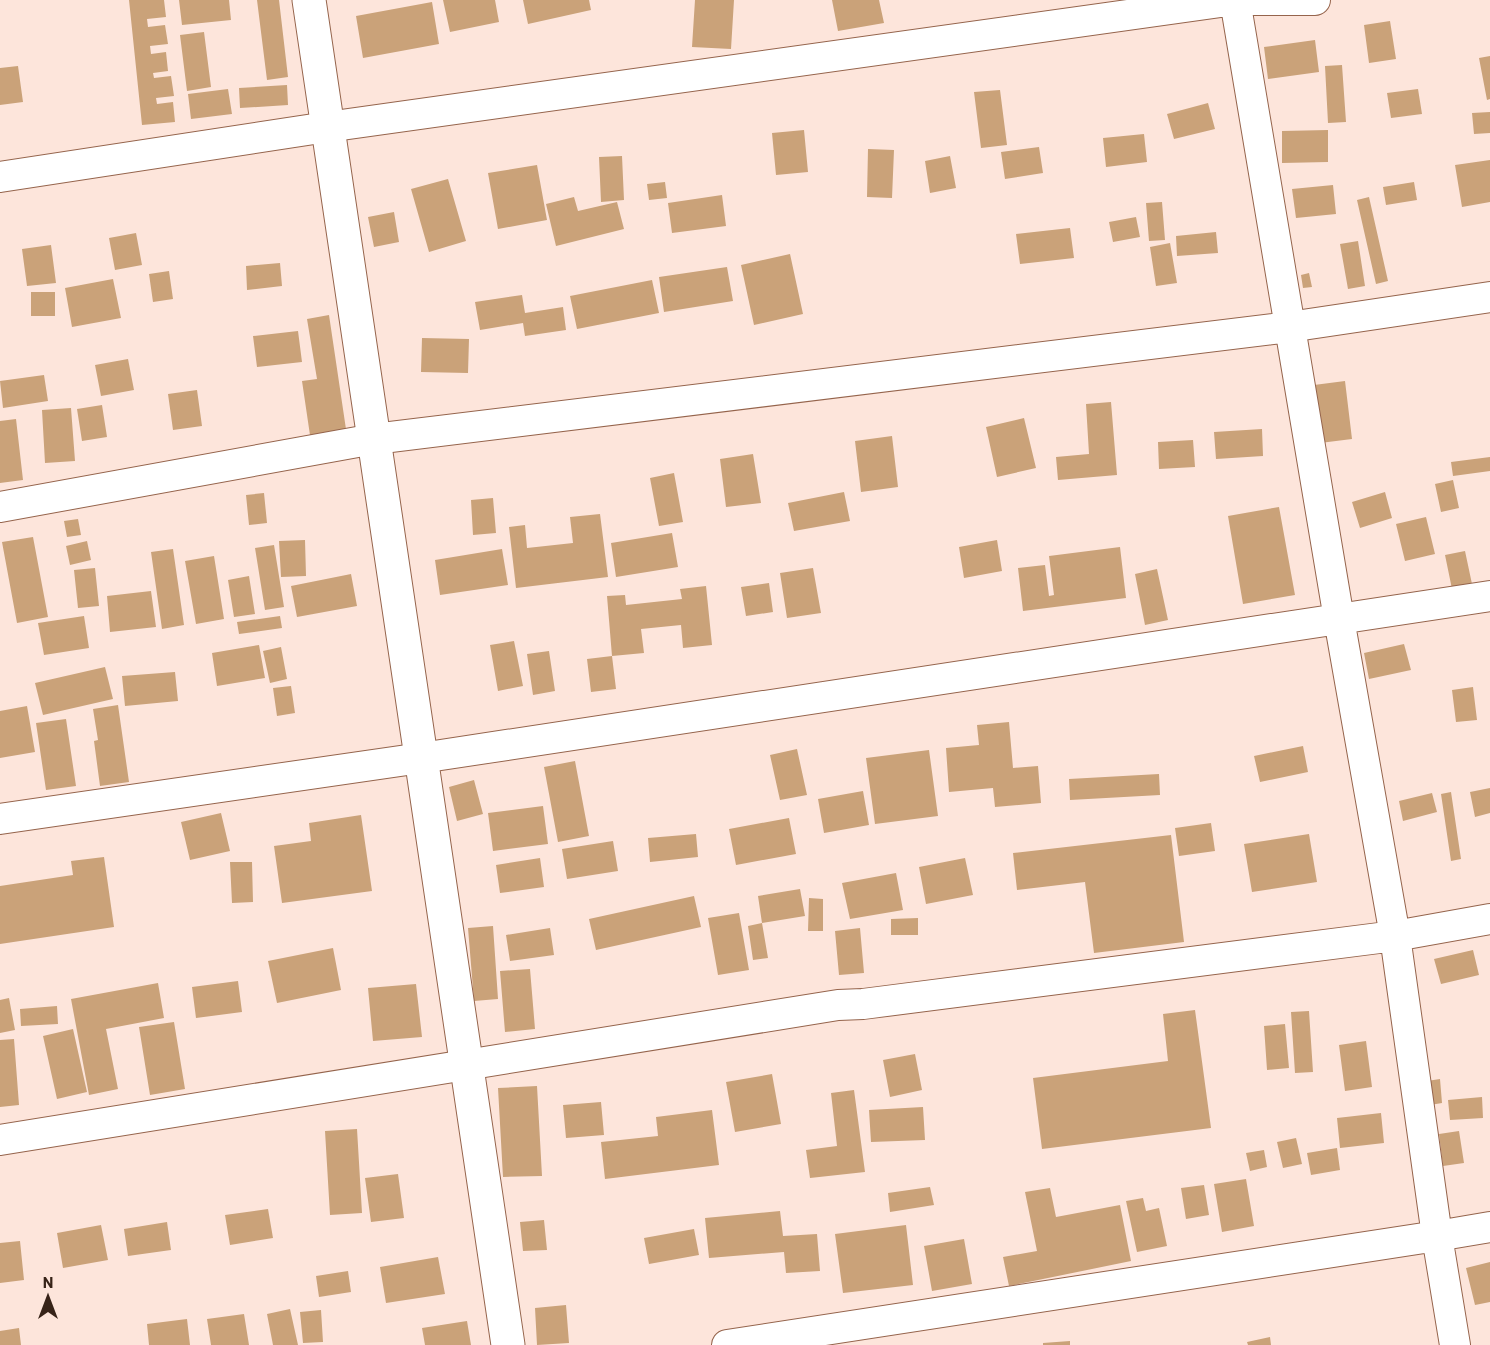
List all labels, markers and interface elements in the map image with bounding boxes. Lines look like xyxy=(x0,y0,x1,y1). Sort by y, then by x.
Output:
north arrow xyxy=(18,1267,78,1327)
text: N xyxy=(43,1272,53,1291)

